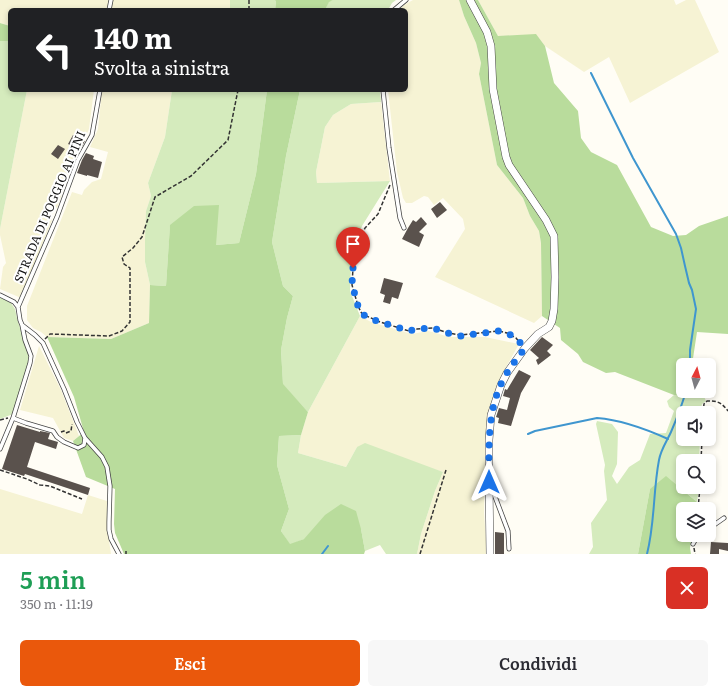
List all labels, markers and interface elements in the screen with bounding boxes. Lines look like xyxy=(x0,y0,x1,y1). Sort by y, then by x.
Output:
text: 140 m xyxy=(94,16,172,58)
icon: left xyxy=(28,24,80,76)
text: Svolta a sinistra xyxy=(94,54,230,81)
street label: STRADA DI POGGIO AI PINI xyxy=(9,128,89,285)
pin xyxy=(336,227,370,268)
icon: arrive xyxy=(342,233,364,255)
north arrow xyxy=(676,358,716,398)
map controls xyxy=(676,358,716,542)
button: sound xyxy=(676,406,716,446)
button: search xyxy=(676,454,716,494)
position arrow xyxy=(468,461,510,503)
button: layers xyxy=(676,502,716,542)
text: 5 min xyxy=(20,561,86,596)
button: close xyxy=(666,567,708,609)
text: 350 m · 11:19 xyxy=(20,594,93,613)
button: Esci xyxy=(20,640,360,686)
button: Condividi xyxy=(368,640,708,686)

